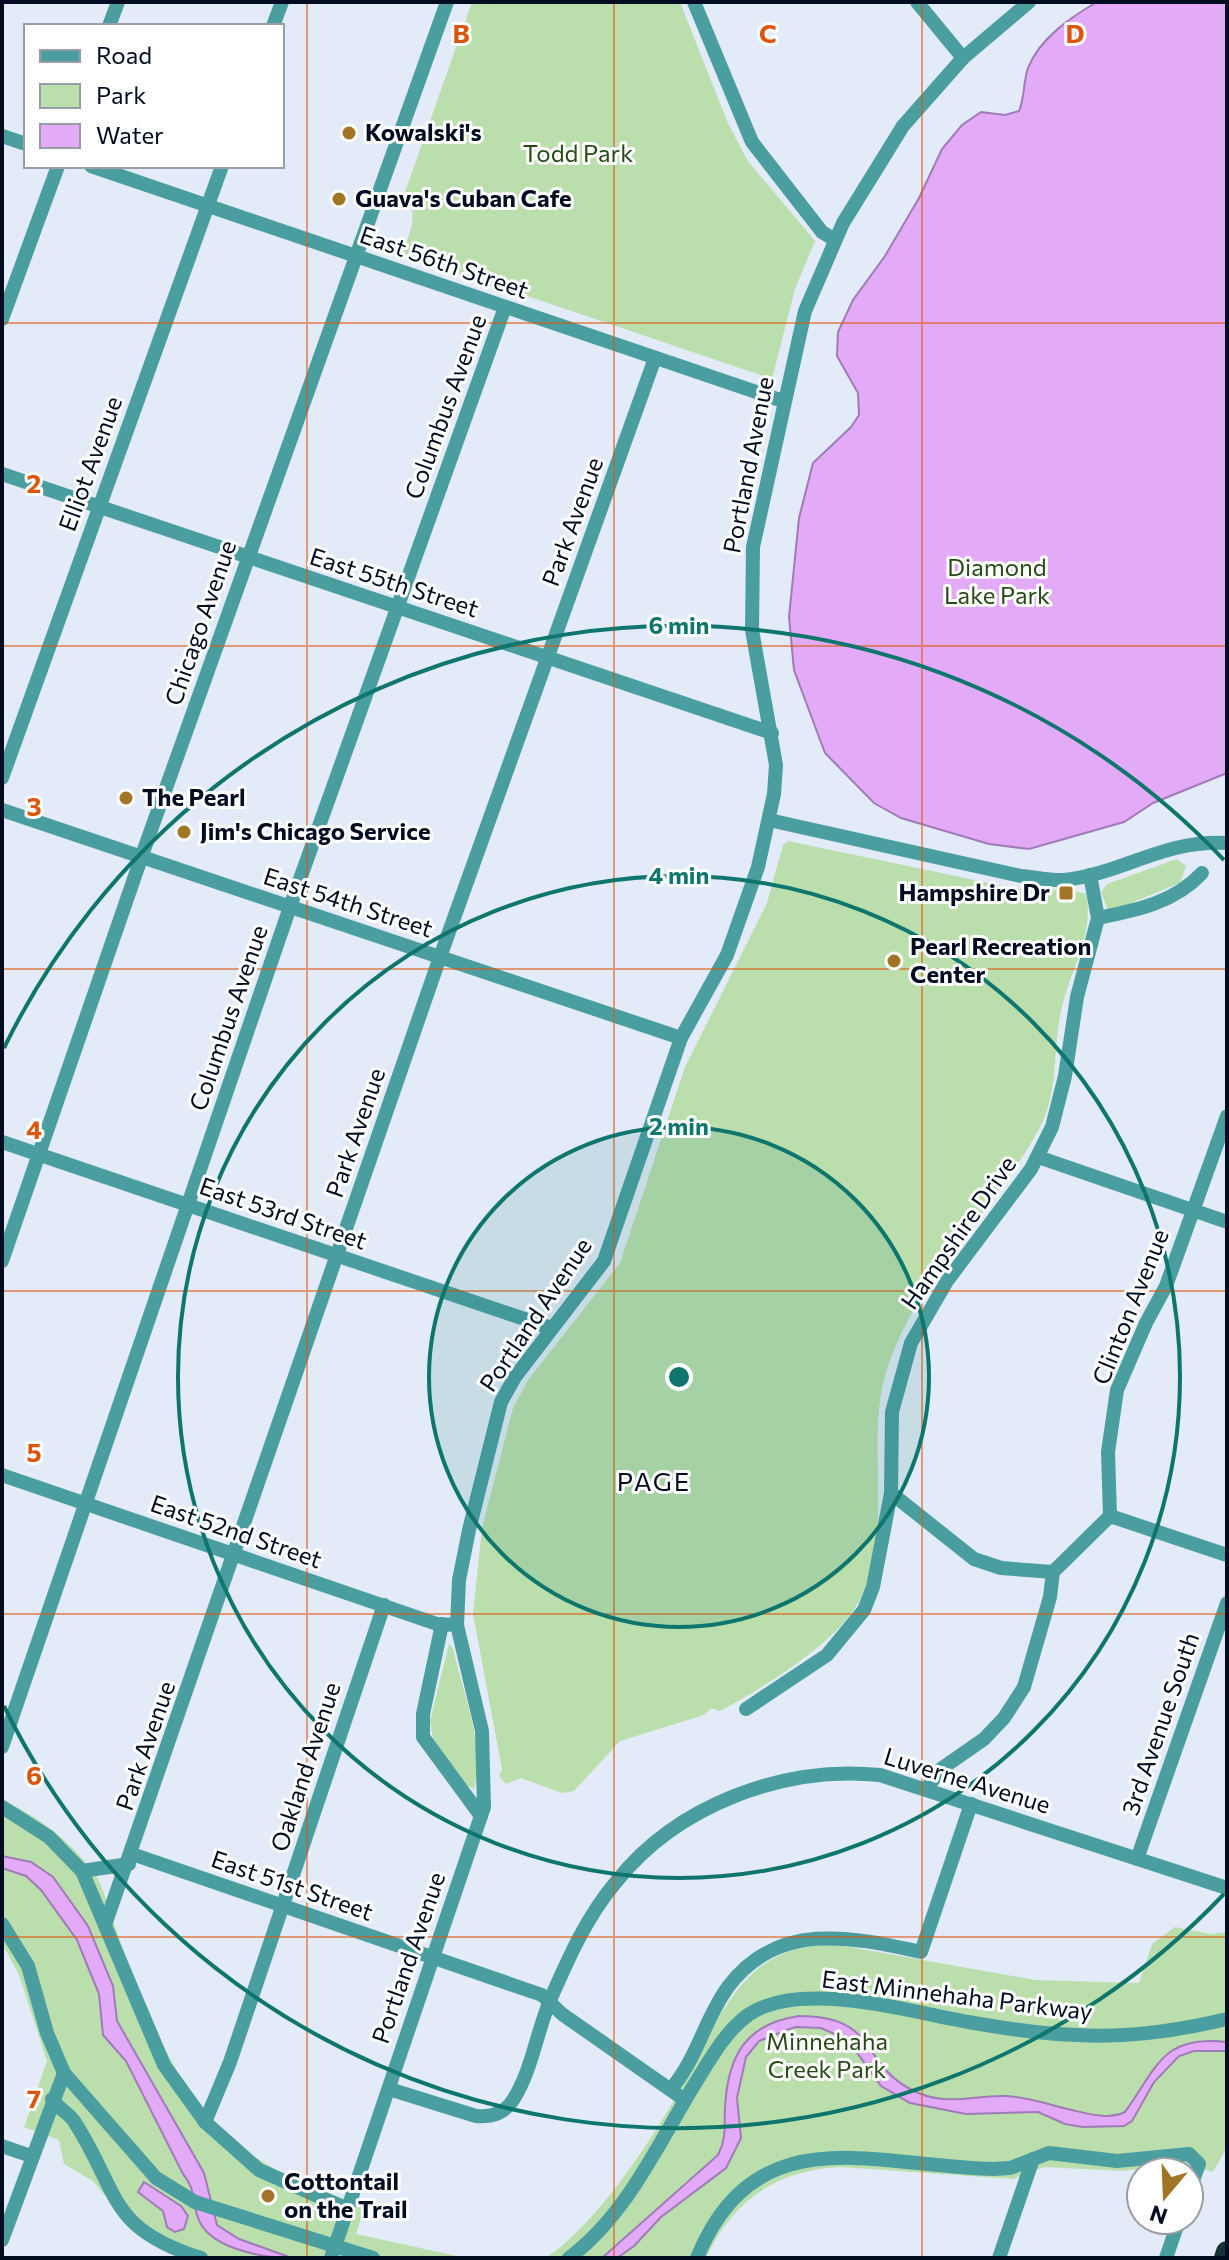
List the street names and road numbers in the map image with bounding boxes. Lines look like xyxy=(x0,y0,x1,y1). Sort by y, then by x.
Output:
street label: East 56th Street xyxy=(356,219,533,304)
street label: Columbus Avenue xyxy=(398,310,491,503)
street label: Portland Avenue xyxy=(716,374,779,555)
street label: Elliot Avenue xyxy=(52,392,127,535)
street label: Park Avenue xyxy=(535,453,608,590)
street label: Chicago Avenue xyxy=(158,536,241,709)
street label: East 55th Street xyxy=(306,541,483,623)
street label: East 54th Street xyxy=(260,861,437,943)
street label: Columbus Avenue xyxy=(182,921,273,1114)
street label: Park Avenue xyxy=(319,1064,390,1201)
street label: Hampshire Drive xyxy=(894,1150,1021,1314)
street label: East 53rd Street xyxy=(196,1170,371,1255)
street label: Clinton Avenue xyxy=(1085,1225,1174,1388)
street label: Portland Avenue xyxy=(473,1232,597,1397)
street label: East 52nd Street xyxy=(147,1488,326,1574)
street label: 3rd Avenue South xyxy=(1115,1628,1204,1819)
street label: Park Avenue xyxy=(109,1677,180,1814)
street label: Oakland Avenue xyxy=(264,1678,346,1855)
street label: Luverne Avenue xyxy=(881,1741,1054,1819)
street label: East 51st Street xyxy=(208,1843,377,1926)
street label: Portland Avenue xyxy=(365,1868,450,2047)
street label: East Minnehaha Parkway xyxy=(820,1964,1094,2026)

